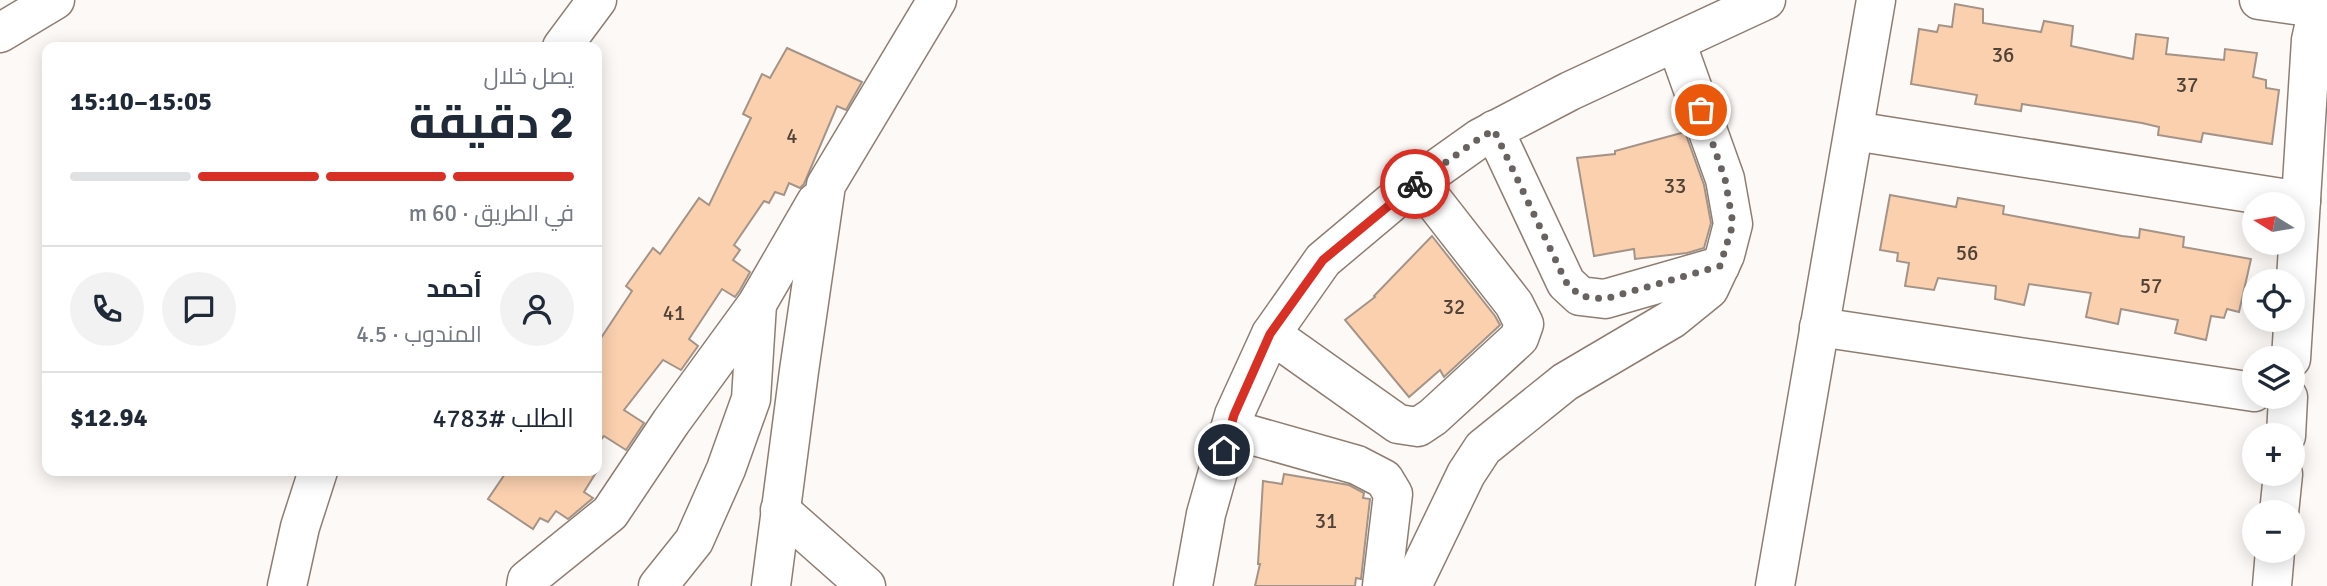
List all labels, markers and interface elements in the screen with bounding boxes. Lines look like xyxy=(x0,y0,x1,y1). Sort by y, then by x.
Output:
house number: 36 xyxy=(1992,42,2014,68)
text: يصل خلال xyxy=(484,62,574,91)
house number: 37 xyxy=(2176,72,2198,98)
pin xyxy=(1671,80,1731,140)
text: 15:05–15:10 xyxy=(70,86,212,118)
icon: bag xyxy=(1682,91,1720,129)
text: 2 دقيقة xyxy=(409,95,574,151)
house number: 4 xyxy=(786,123,798,149)
courier xyxy=(1380,149,1450,219)
icon: bike xyxy=(1396,165,1434,203)
house number: 33 xyxy=(1664,173,1686,199)
north arrow xyxy=(2242,192,2305,256)
map controls xyxy=(2242,192,2305,563)
text: في الطريق · 60 m xyxy=(409,199,574,228)
house number: 56 xyxy=(1956,240,1978,266)
button: locate xyxy=(2242,269,2305,332)
button: phone xyxy=(70,272,144,346)
button: chat xyxy=(162,272,236,346)
button: person xyxy=(500,272,574,346)
text: أحمد xyxy=(426,273,482,305)
house number: 57 xyxy=(2140,273,2162,299)
house number: 32 xyxy=(1443,294,1465,320)
house number: 41 xyxy=(663,300,685,326)
text: المندوب · 4.5 xyxy=(356,320,482,349)
button: layers xyxy=(2242,346,2305,409)
text: $12.94 xyxy=(70,402,148,434)
text: الطلب #4783 xyxy=(432,403,574,435)
pin xyxy=(1194,420,1254,480)
button: + xyxy=(2242,423,2305,486)
icon: home xyxy=(1205,431,1243,469)
button: − xyxy=(2242,500,2305,563)
house number: 31 xyxy=(1315,508,1337,534)

